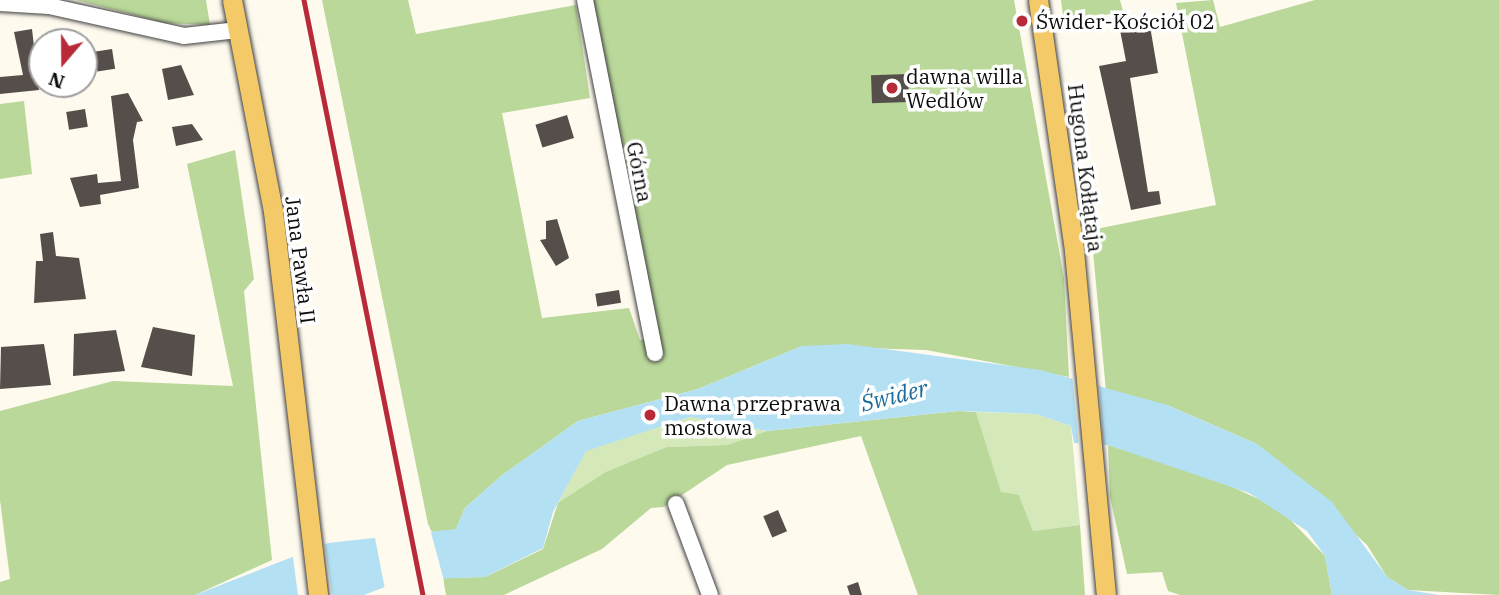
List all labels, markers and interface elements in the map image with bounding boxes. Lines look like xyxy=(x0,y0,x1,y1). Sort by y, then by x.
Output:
place label: Świder-Kościół 02 xyxy=(1036,8,1215,34)
marker: Świder-Kościół 02 xyxy=(1014,13,1030,29)
north arrow xyxy=(28,28,98,98)
place label: dawna willa Wedlów xyxy=(906,63,1023,113)
text: N xyxy=(45,67,68,95)
marker: dawna willa Wedlów xyxy=(884,80,900,96)
street label: Hugona Kołłątaja xyxy=(1063,82,1109,254)
street label: Górna xyxy=(622,140,658,204)
street label: Jana Pawła II xyxy=(281,195,321,325)
water label: Świder xyxy=(857,373,931,417)
place label: Dawna przeprawa mostowa xyxy=(664,390,841,440)
marker: Dawna przeprawa mostowa xyxy=(642,407,658,423)

